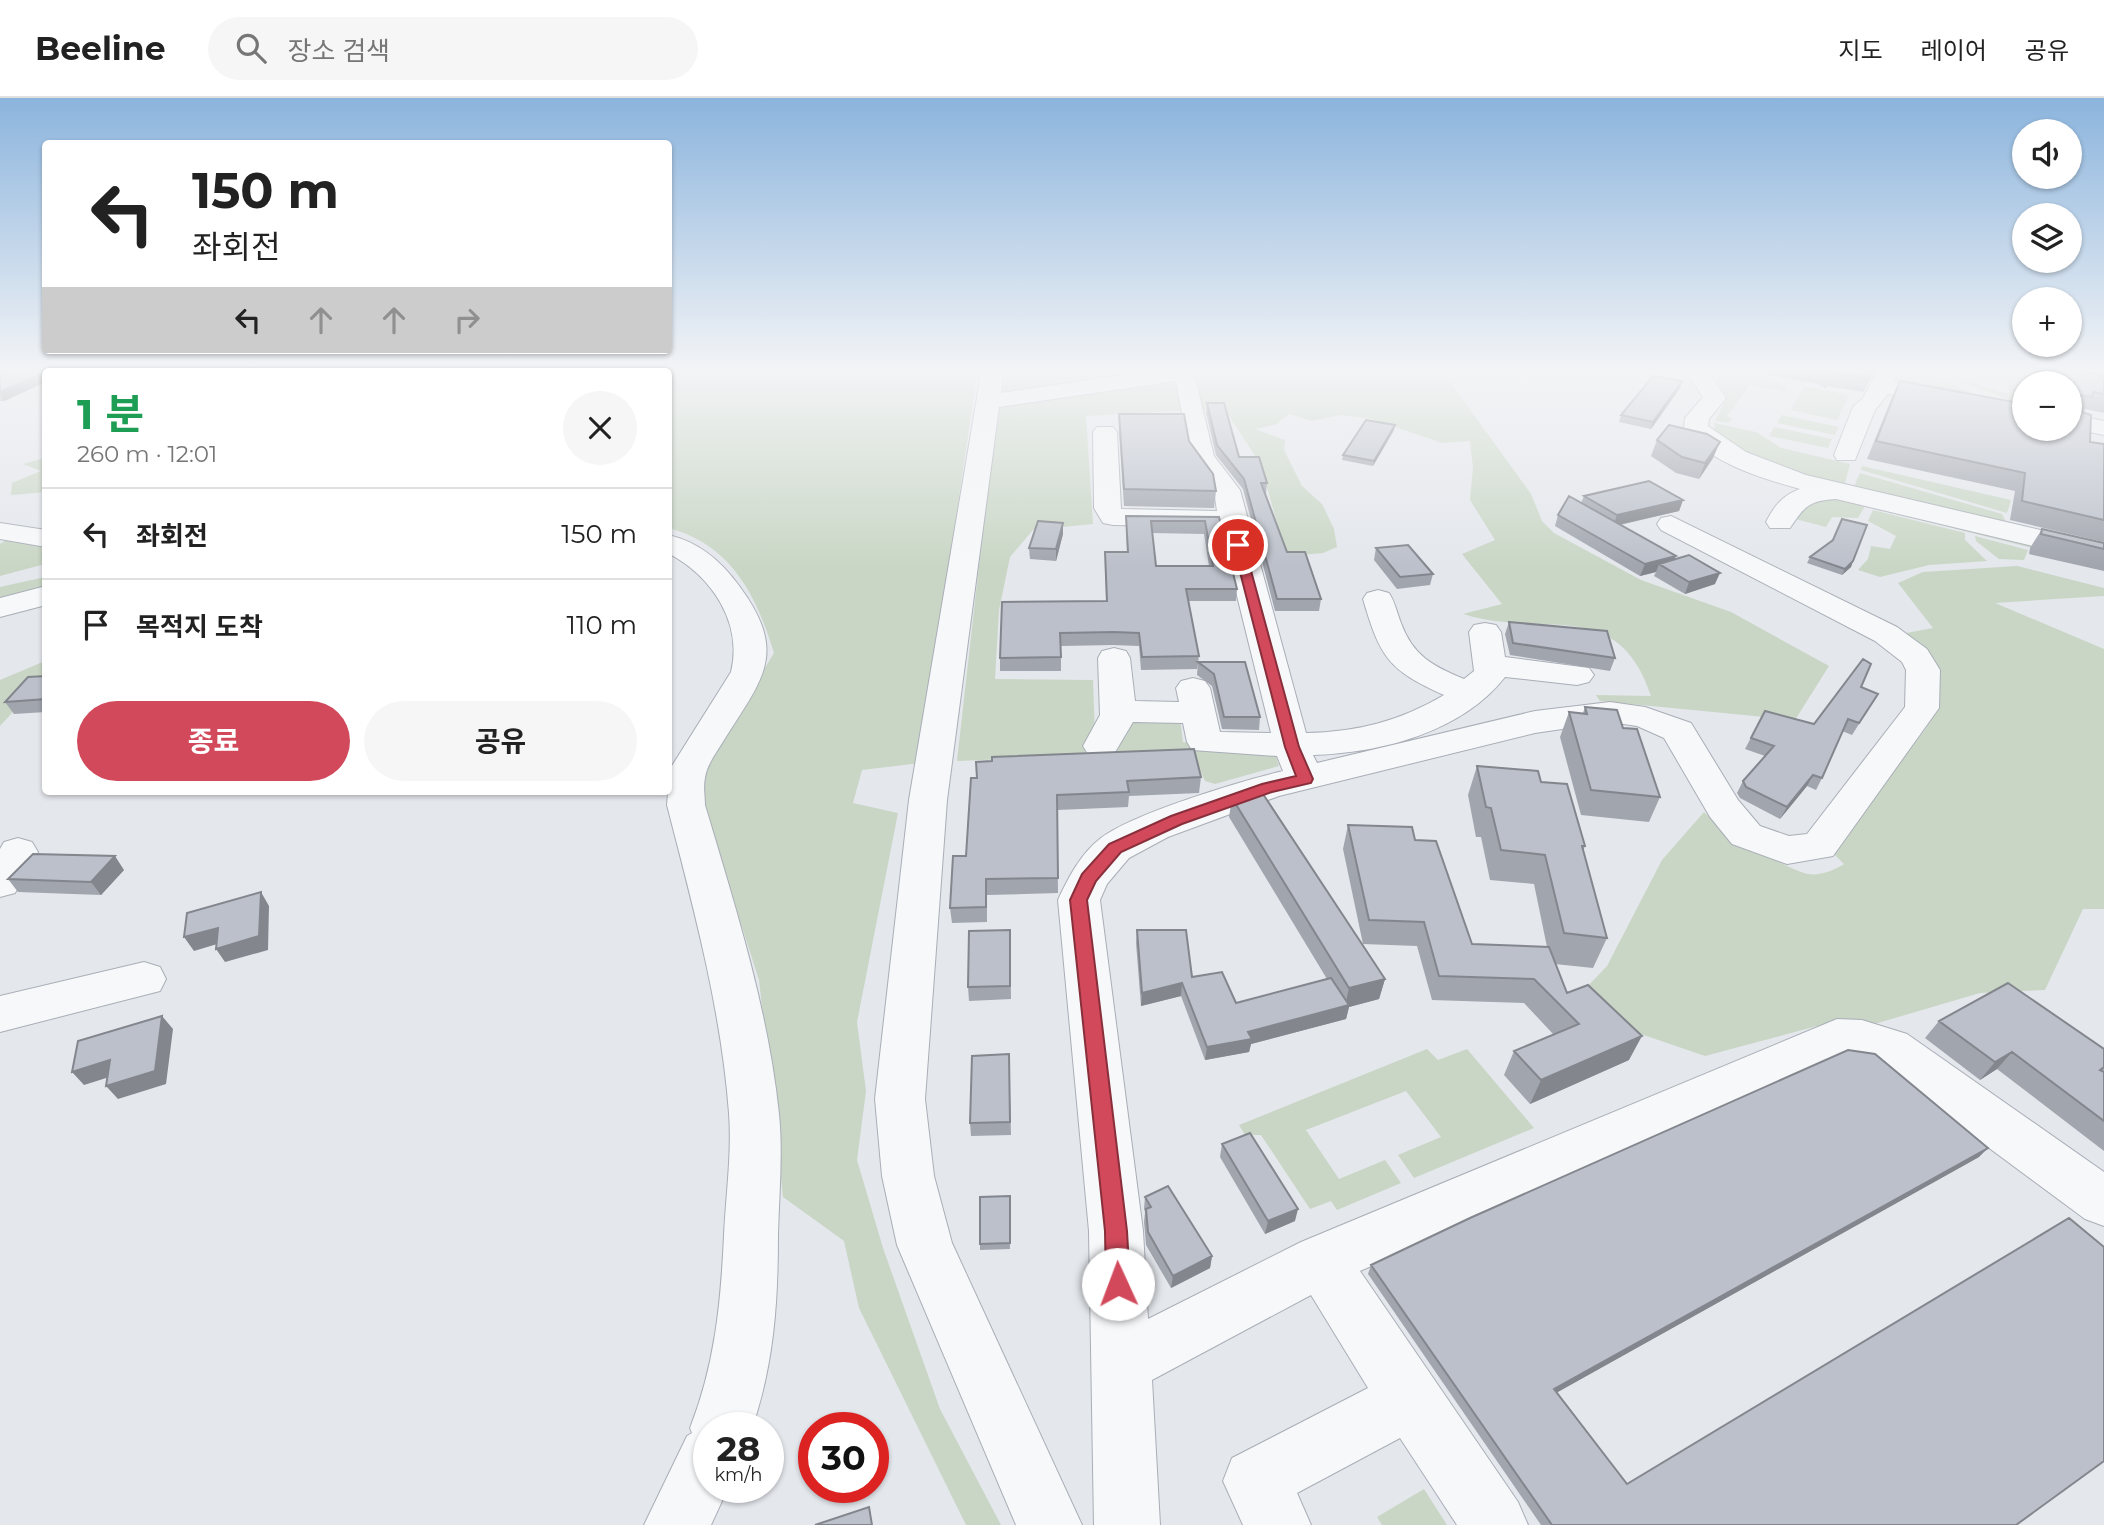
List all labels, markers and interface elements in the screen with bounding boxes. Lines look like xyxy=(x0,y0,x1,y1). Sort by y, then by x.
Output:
search box xyxy=(208,17,698,80)
text: Beeline xyxy=(35,28,166,68)
icon: search xyxy=(232,29,270,67)
text: 장소 검색 xyxy=(288,35,390,67)
text: 지도 xyxy=(1838,36,1883,65)
text: 레이어 xyxy=(1921,36,1987,65)
text: 공유 xyxy=(2025,36,2069,65)
map controls xyxy=(2012,119,2082,441)
button: sound xyxy=(2012,119,2082,189)
text: 150 m xyxy=(192,161,339,220)
icon: left xyxy=(77,168,168,259)
button: layers xyxy=(2012,203,2082,273)
text: 좌회전 xyxy=(192,227,280,266)
button: + xyxy=(2012,287,2082,357)
icon: left xyxy=(229,301,267,339)
icon: ahead xyxy=(302,301,340,339)
icon: ahead xyxy=(375,301,413,339)
icon: right xyxy=(448,301,486,339)
button: − xyxy=(2012,371,2082,441)
text: 1 분 xyxy=(77,388,144,440)
button: close xyxy=(563,391,637,465)
text: 260 m · 12:01 xyxy=(77,440,217,468)
icon: left xyxy=(77,515,115,553)
pin xyxy=(1208,515,1268,575)
text: 150 m xyxy=(561,518,637,550)
text: 좌회전 xyxy=(136,520,208,552)
icon: arrive xyxy=(1219,526,1257,564)
icon: arrive xyxy=(77,606,115,644)
text: 110 m xyxy=(567,609,637,641)
text: 목적지 도착 xyxy=(136,611,263,643)
button: 종료 xyxy=(77,701,350,781)
button: 공유 xyxy=(364,701,637,781)
position arrow xyxy=(1081,1247,1155,1321)
speed limit sign: 30 xyxy=(798,1412,889,1503)
text: 28 xyxy=(717,1427,760,1470)
text: km/h xyxy=(714,1464,763,1486)

